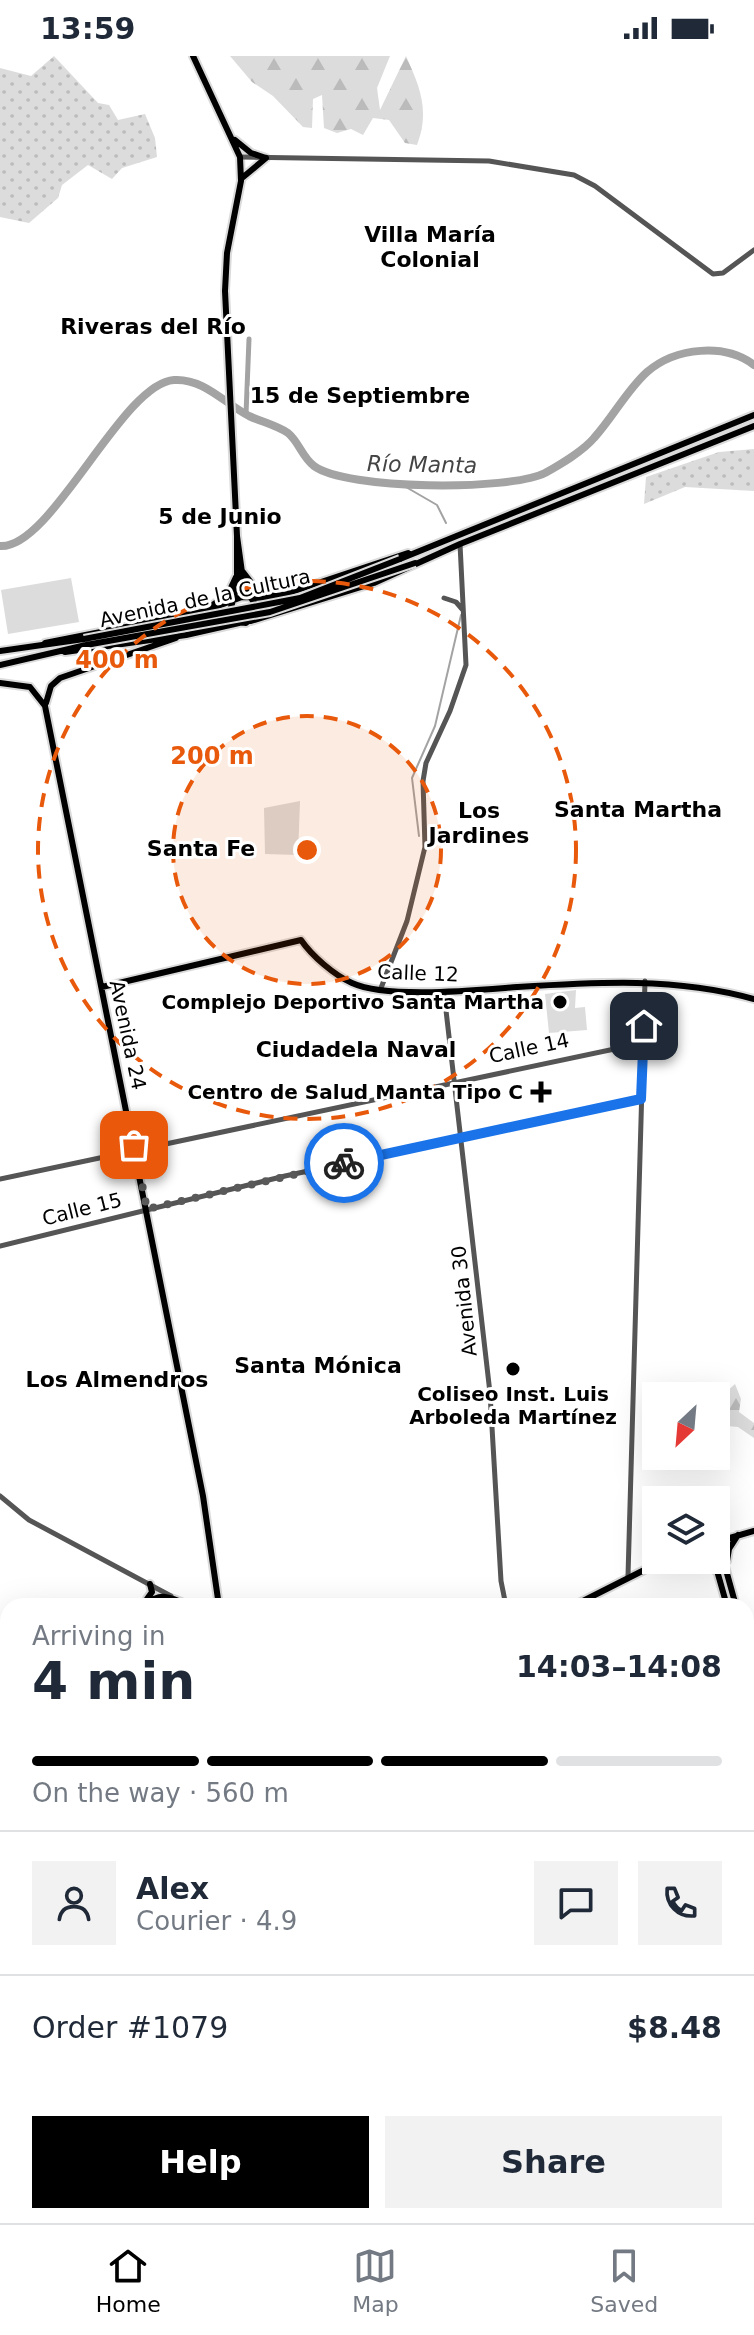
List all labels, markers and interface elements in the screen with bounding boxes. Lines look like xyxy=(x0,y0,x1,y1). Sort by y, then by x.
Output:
text: 13:59 xyxy=(40,11,136,46)
district label: Villa María Colonial xyxy=(364,222,496,272)
district label: Riveras del Río xyxy=(60,314,246,339)
district label: 15 de Septiembre xyxy=(250,383,470,408)
water label: Río Manta xyxy=(367,451,477,478)
district label: 5 de Junio xyxy=(158,504,282,529)
street label: Avenida de la Cultura xyxy=(97,564,313,632)
text: 400 m xyxy=(75,646,159,674)
text: 200 m xyxy=(170,742,254,770)
district label: Santa Martha xyxy=(554,797,722,822)
district label: Los Jardines xyxy=(427,798,529,848)
district label: Santa Fe xyxy=(147,836,255,861)
centre of rings xyxy=(293,836,321,864)
street label: Calle 12 xyxy=(377,960,459,986)
street label: Avenida 24 xyxy=(105,978,151,1092)
place label: Complejo Deportivo Santa Martha xyxy=(161,990,544,1014)
pin xyxy=(610,992,678,1060)
marker: Complejo Deportivo Santa Martha xyxy=(551,993,569,1011)
icon: home xyxy=(622,1004,666,1048)
street label: Calle 14 xyxy=(487,1028,571,1068)
district label: Ciudadela Naval xyxy=(256,1037,456,1062)
place label: Centro de Salud Manta Tipo C xyxy=(187,1080,523,1104)
marker: Centro de Salud Manta Tipo C xyxy=(530,1081,552,1103)
pin xyxy=(100,1111,168,1179)
icon: bag xyxy=(112,1123,156,1167)
courier xyxy=(304,1123,384,1203)
icon: bike xyxy=(322,1141,366,1185)
street label: Calle 15 xyxy=(40,1188,124,1230)
street label: Avenida 30 xyxy=(446,1244,482,1358)
district label: Santa Mónica xyxy=(234,1353,402,1378)
marker: Coliseo Inst. Luis Arboleda Martínez xyxy=(504,1360,522,1378)
district label: Los Almendros xyxy=(26,1367,208,1392)
place label: Coliseo Inst. Luis Arboleda Martínez xyxy=(409,1382,617,1429)
north arrow xyxy=(642,1382,730,1470)
map controls xyxy=(642,1382,730,1574)
button: layers xyxy=(642,1486,730,1574)
text: Arriving in xyxy=(32,1621,166,1651)
text: 14:03–14:08 xyxy=(516,1649,722,1684)
text: 4 min xyxy=(32,1651,195,1711)
text: On the way · 560 m xyxy=(32,1778,289,1808)
button: person xyxy=(32,1861,116,1945)
button: chat xyxy=(534,1861,618,1945)
button: phone xyxy=(638,1861,722,1945)
text: Alex xyxy=(136,1871,209,1906)
text: Courier · 4.9 xyxy=(136,1906,297,1936)
text: Order #1079 xyxy=(32,2010,228,2045)
text: $8.48 xyxy=(627,2010,722,2045)
button: Help xyxy=(32,2116,369,2208)
button: Share xyxy=(385,2116,722,2208)
tab: Home xyxy=(96,2244,161,2317)
tab: Map xyxy=(352,2244,399,2317)
tab: Saved xyxy=(590,2244,658,2317)

